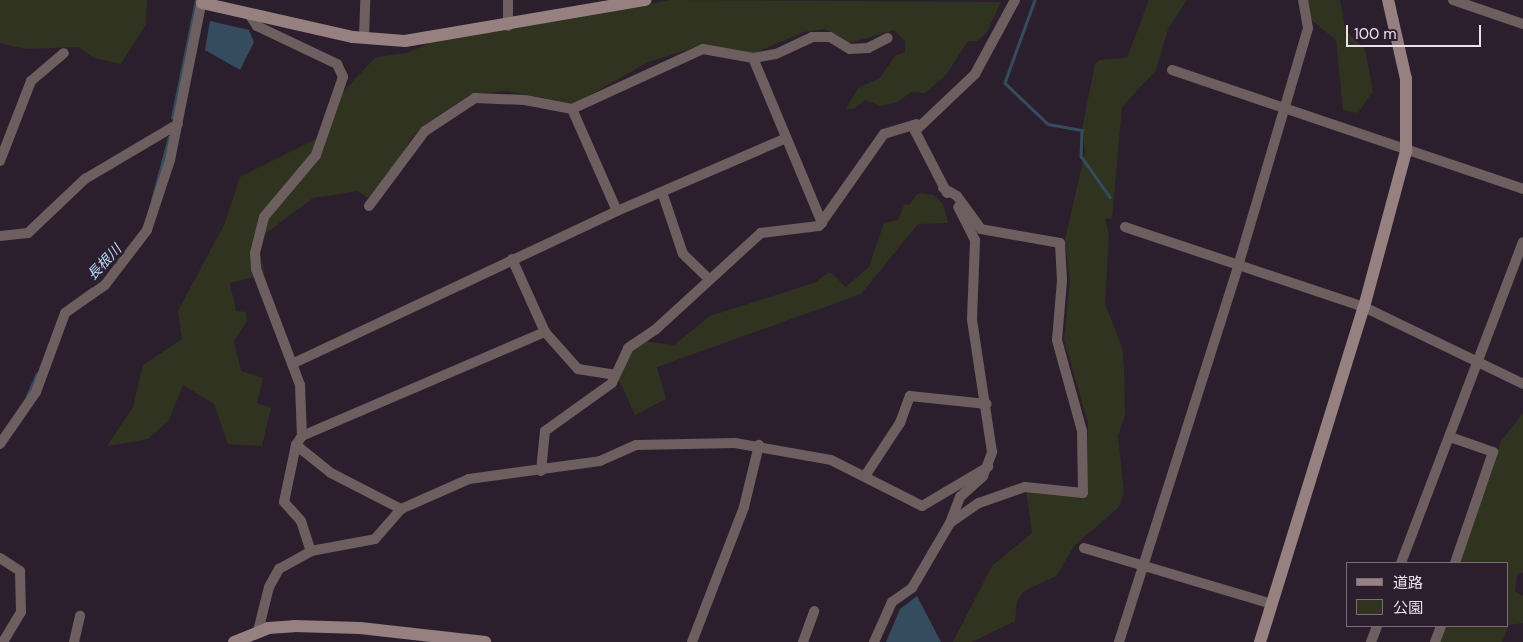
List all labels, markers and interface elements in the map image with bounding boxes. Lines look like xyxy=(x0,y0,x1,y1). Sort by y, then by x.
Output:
scale bar xyxy=(1348,15,1483,47)
text: 100 m xyxy=(1354,24,1397,44)
water label: 長根川 xyxy=(84,241,124,283)
legend xyxy=(1346,562,1508,627)
text: 道路 xyxy=(1393,573,1423,593)
text: 公園 xyxy=(1393,598,1423,618)

